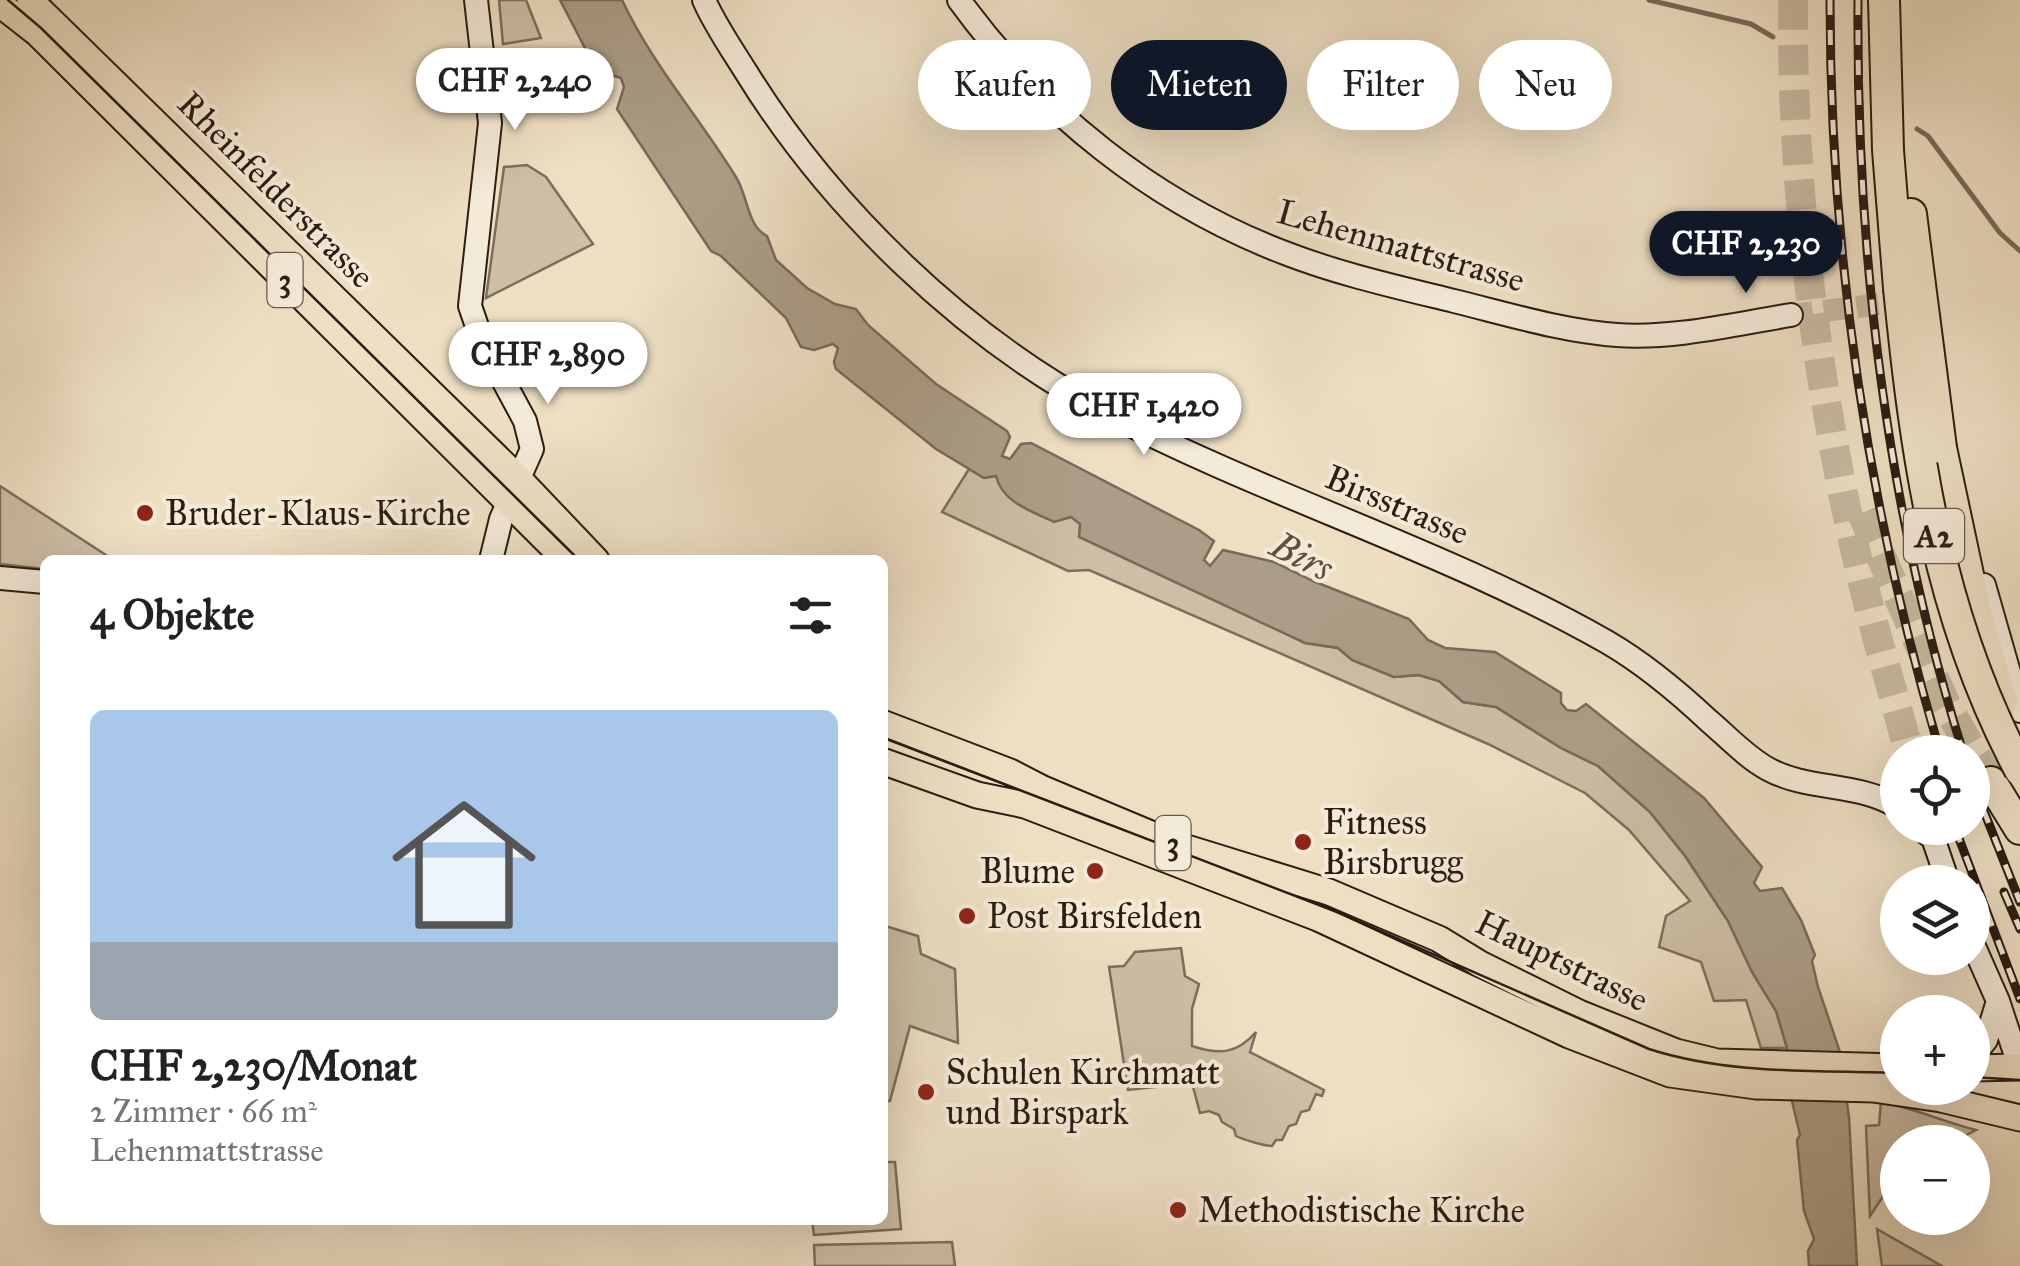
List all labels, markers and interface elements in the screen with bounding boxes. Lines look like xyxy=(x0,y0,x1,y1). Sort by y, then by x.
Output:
chip: Kaufen xyxy=(918,40,1091,130)
chip: Mieten xyxy=(1111,40,1287,130)
chip: Filter xyxy=(1307,40,1459,130)
chip: Neu xyxy=(1479,40,1612,130)
pin: CHF 2,240 xyxy=(401,48,629,133)
text: CHF 2,240 xyxy=(438,61,592,100)
street label: Rheinfelderstrasse xyxy=(169,83,383,297)
street label: Lehenmattstrasse xyxy=(1272,190,1530,302)
pin: CHF 2,230 xyxy=(1632,211,1860,296)
text: CHF 2,230 xyxy=(1671,224,1821,263)
road number: 3 xyxy=(268,253,302,307)
pin: CHF 2,890 xyxy=(434,322,662,407)
text: CHF 2,890 xyxy=(471,335,625,374)
pin: CHF 1,420 xyxy=(1030,373,1258,458)
text: CHF 1,420 xyxy=(1068,386,1220,425)
street label: Birsstrasse xyxy=(1319,456,1475,554)
place label: Bruder-Klaus-Kirche xyxy=(165,492,471,535)
marker: Bruder-Klaus-Kirche xyxy=(134,502,156,524)
road number: A2 xyxy=(1904,509,1964,563)
water label: Birs xyxy=(1262,520,1342,591)
icon: filters xyxy=(783,588,838,643)
text: 4 Objekte xyxy=(90,589,254,641)
map controls xyxy=(1880,735,1990,1235)
button: locate xyxy=(1880,735,1990,845)
icon: home xyxy=(374,775,554,955)
place label: Fitness Birsbrugg xyxy=(1323,801,1464,884)
road number: 3 xyxy=(1156,816,1190,870)
marker: Fitness Birsbrugg xyxy=(1292,831,1314,853)
place label: Blume xyxy=(980,850,1075,893)
marker: Blume xyxy=(1084,860,1106,882)
button: layers xyxy=(1880,865,1990,975)
place label: Post Birsfelden xyxy=(987,895,1202,938)
street label: Hauptstrasse xyxy=(1469,901,1655,1021)
marker: Post Birsfelden xyxy=(956,905,978,927)
button: + xyxy=(1880,995,1990,1105)
text: CHF 2,230/Monat xyxy=(90,1040,417,1092)
place label: Schulen Kirchmatt und Birspark xyxy=(946,1051,1220,1134)
marker: Schulen Kirchmatt und Birspark xyxy=(915,1081,937,1103)
text: 2 Zimmer · 66 m² xyxy=(90,1092,317,1131)
button: − xyxy=(1880,1125,1990,1235)
text: Lehenmattstrasse xyxy=(90,1131,323,1170)
place label: Methodistische Kirche xyxy=(1198,1189,1525,1232)
marker: Methodistische Kirche xyxy=(1167,1199,1189,1221)

